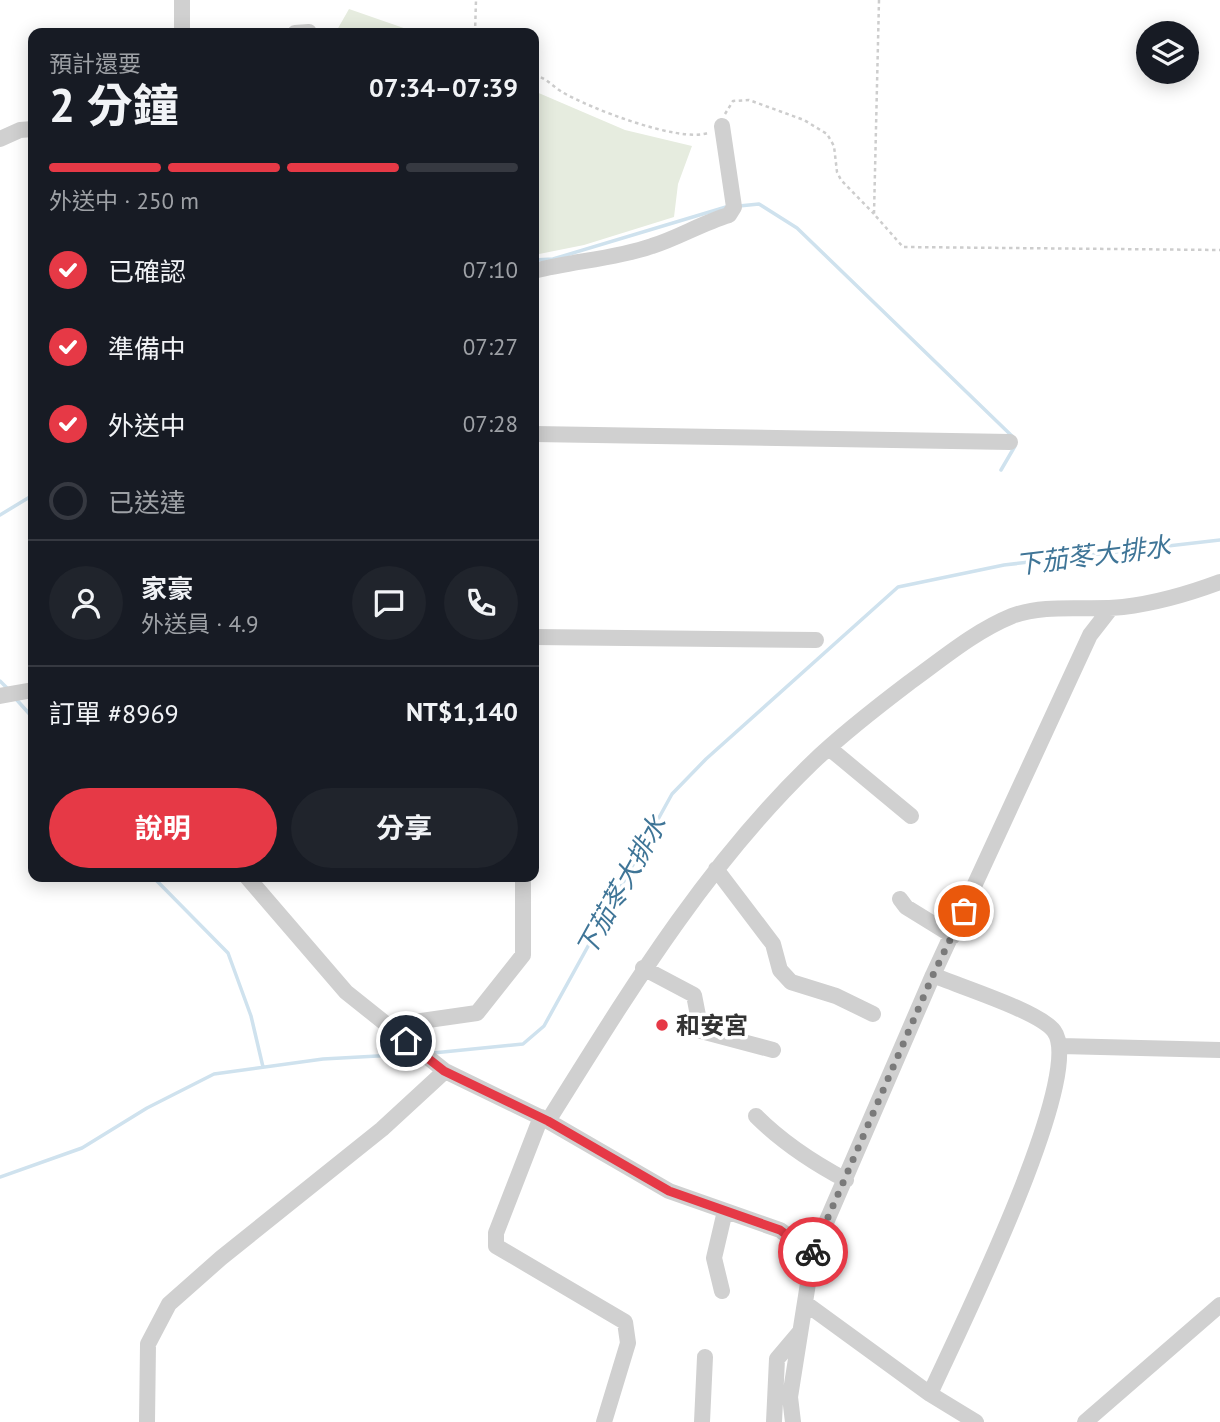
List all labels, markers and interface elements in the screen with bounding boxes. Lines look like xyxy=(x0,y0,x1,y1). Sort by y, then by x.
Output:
map controls xyxy=(1136,21,1199,84)
button: layers xyxy=(1136,21,1199,84)
text: 預計還要 xyxy=(49,49,141,78)
text: 07:34–07:39 xyxy=(369,71,518,104)
text: 2 分鐘 xyxy=(49,75,179,135)
text: 外送中 · 250 m xyxy=(49,186,199,215)
icon: check xyxy=(49,251,87,289)
text: 已確認 xyxy=(108,255,186,288)
text: 07:10 xyxy=(463,255,518,284)
icon: check xyxy=(49,328,87,366)
text: 準備中 xyxy=(108,332,186,365)
text: 07:27 xyxy=(463,332,518,361)
icon: check xyxy=(49,405,87,443)
text: 外送中 xyxy=(108,409,186,442)
text: 07:28 xyxy=(463,409,518,438)
text: 已送達 xyxy=(108,486,186,519)
water label: 下茄苳大排水 xyxy=(1014,529,1173,581)
button: person xyxy=(49,566,123,640)
button: chat xyxy=(352,566,426,640)
button: phone xyxy=(444,566,518,640)
text: 家豪 xyxy=(141,572,193,605)
text: 外送員 · 4.9 xyxy=(141,609,258,638)
text: NT$1,140 xyxy=(406,695,518,728)
text: 訂單 #8969 xyxy=(49,697,179,730)
button: 說明 xyxy=(49,788,277,868)
button: 分享 xyxy=(291,788,518,868)
water label: 下茄苳大排水 xyxy=(569,809,674,962)
pin xyxy=(934,881,994,941)
icon: bag xyxy=(945,892,983,930)
place label: 和安宮 xyxy=(676,1010,748,1041)
pin xyxy=(376,1011,436,1071)
marker: 和安宮 xyxy=(654,1017,670,1033)
icon: home xyxy=(387,1022,425,1060)
courier xyxy=(778,1217,848,1287)
icon: bike xyxy=(794,1233,832,1271)

